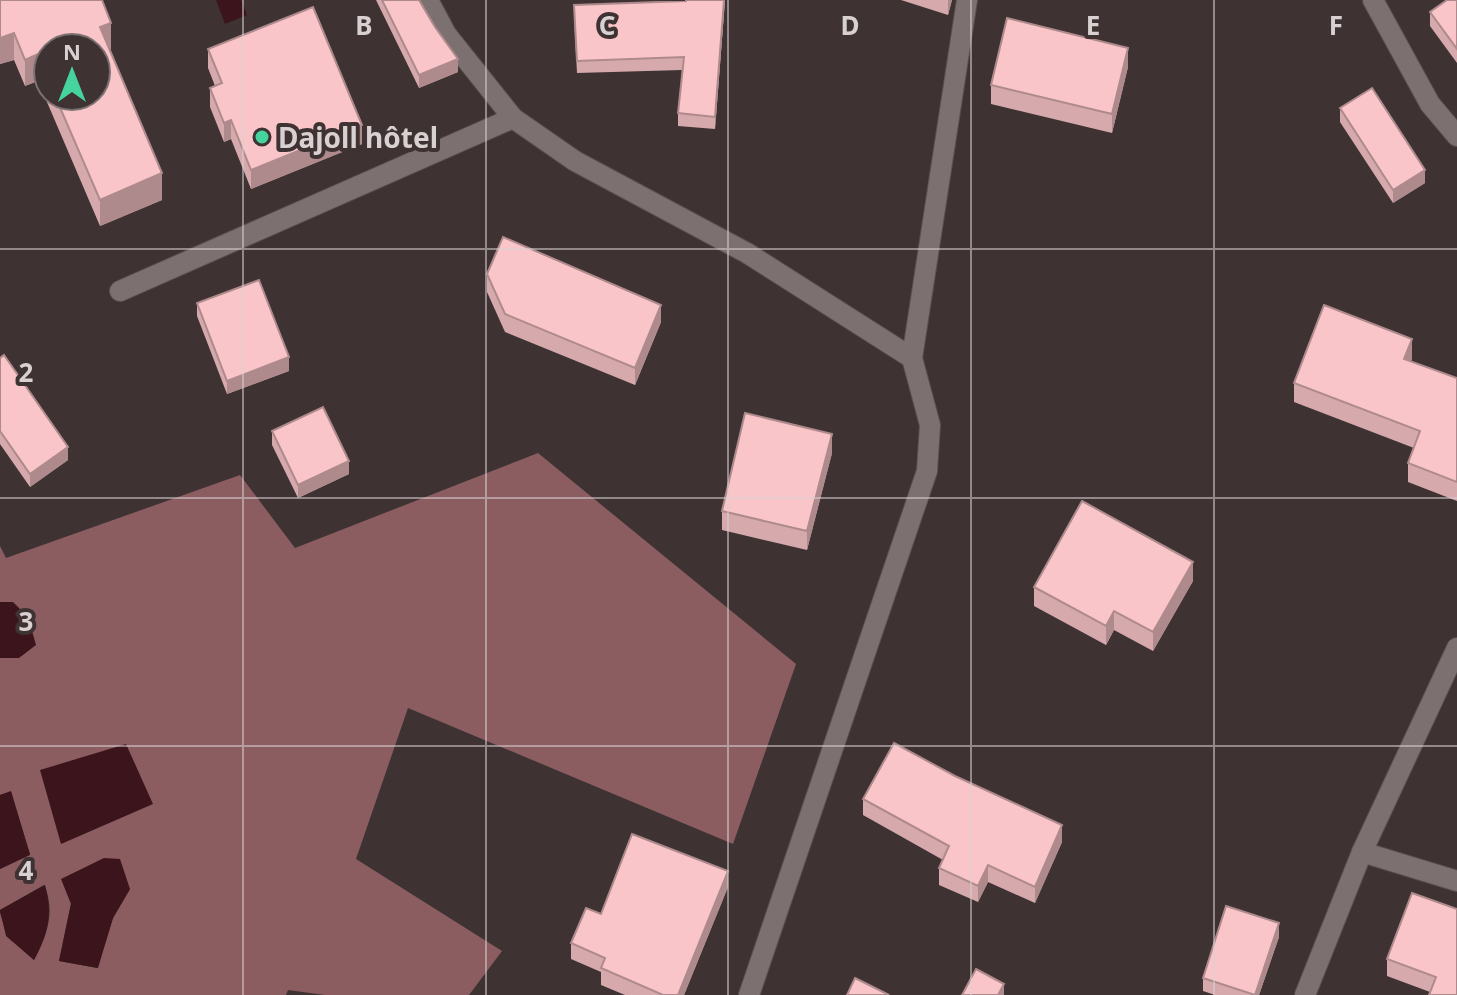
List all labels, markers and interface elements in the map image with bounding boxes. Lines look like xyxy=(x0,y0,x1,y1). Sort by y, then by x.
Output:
text: B xyxy=(355,7,373,43)
text: C xyxy=(599,7,615,43)
text: D xyxy=(840,7,860,43)
text: E xyxy=(1086,7,1100,43)
text: F xyxy=(1329,7,1343,43)
north arrow xyxy=(32,32,112,112)
text: N xyxy=(63,36,81,66)
place label: Dajoll hôtel xyxy=(278,118,438,156)
marker: Dajoll hôtel xyxy=(253,128,271,146)
text: 2 xyxy=(19,354,34,390)
text: 3 xyxy=(19,603,33,639)
text: 4 xyxy=(19,852,34,888)

